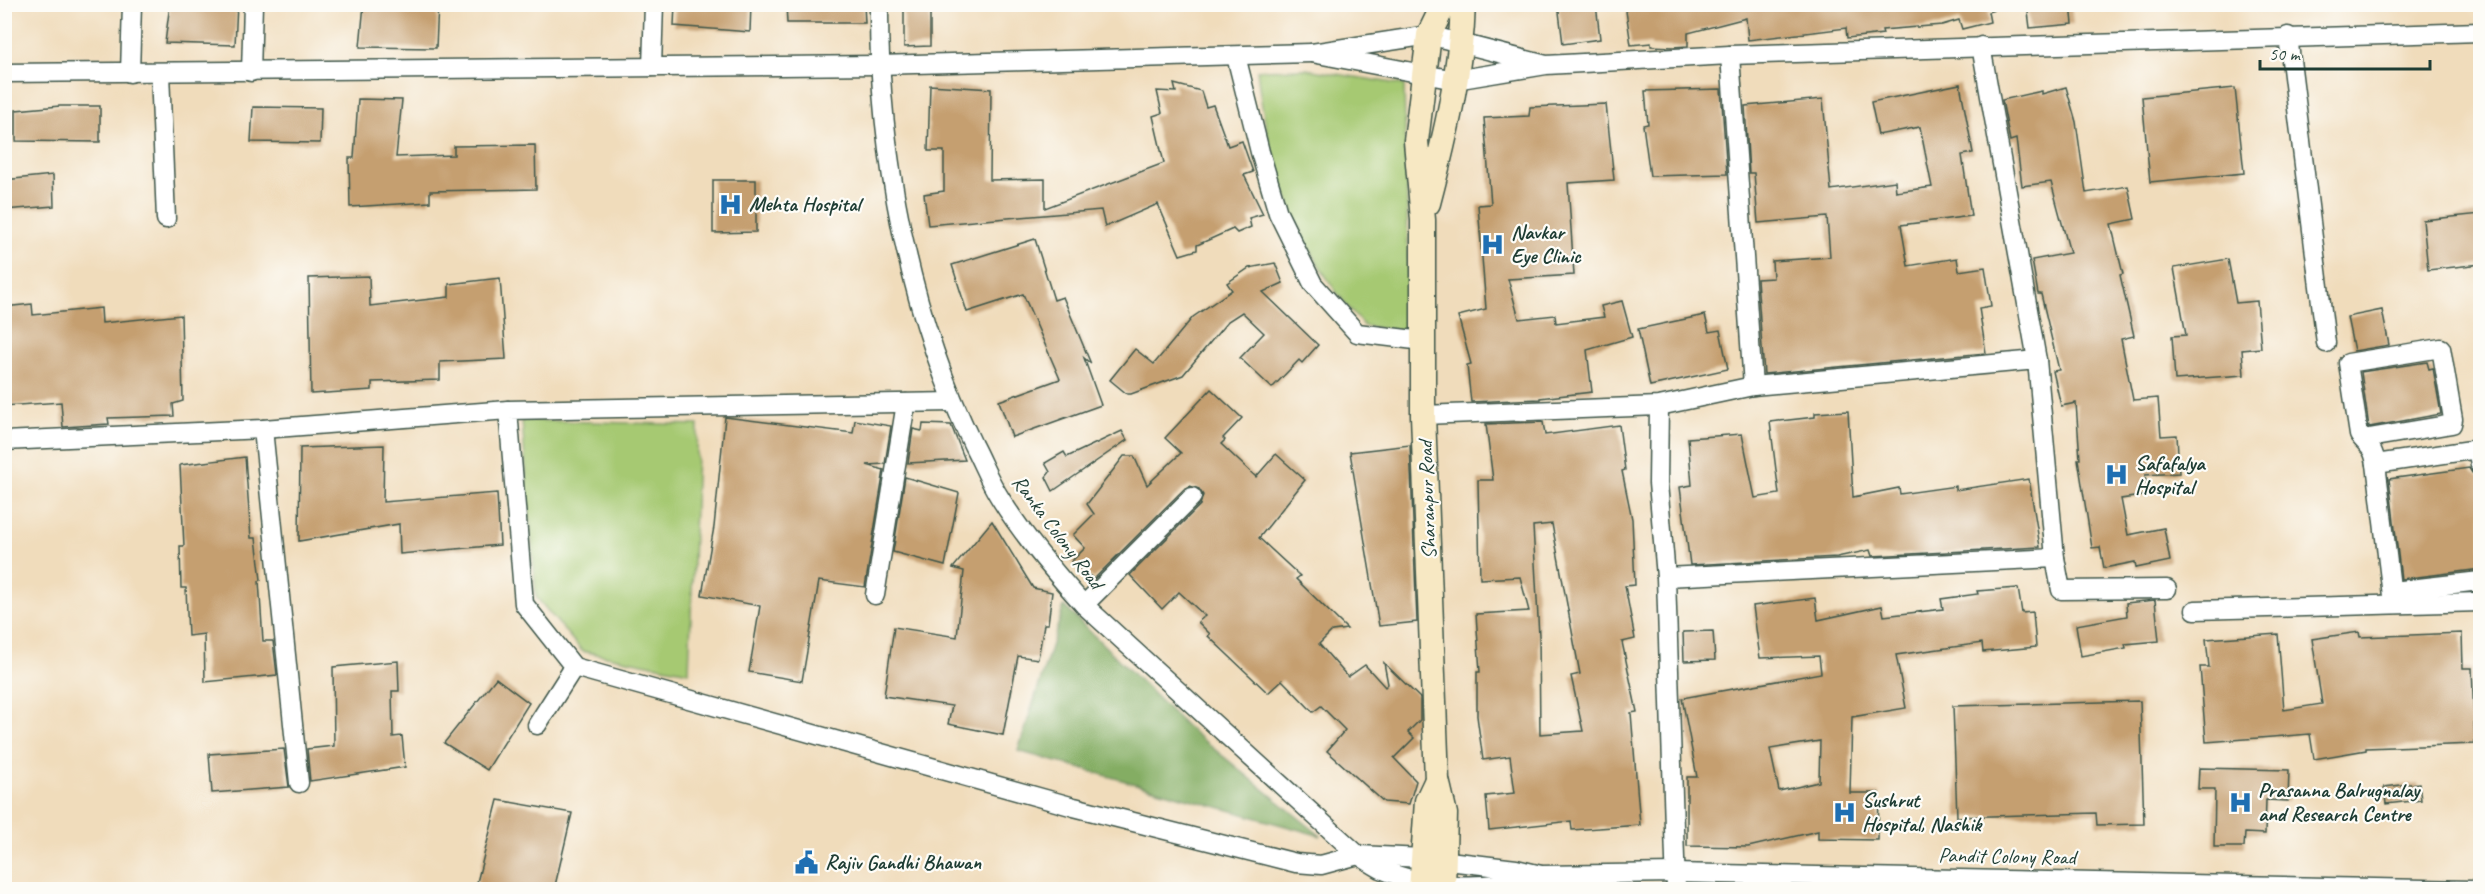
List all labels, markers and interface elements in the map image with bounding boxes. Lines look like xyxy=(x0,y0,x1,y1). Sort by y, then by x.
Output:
scale bar xyxy=(2260,33,2430,71)
text: 50 m xyxy=(2269,43,2302,65)
hospital icon: Mehta Hospital xyxy=(718,191,744,217)
place label: Mehta Hospital xyxy=(749,191,864,217)
place label: Navkar Eye Clinic xyxy=(1511,219,1582,269)
hospital icon: Navkar Eye Clinic xyxy=(1480,231,1506,257)
street label: Sharanpur Road xyxy=(1412,438,1442,560)
place label: Safafalya Hospital xyxy=(2135,450,2206,500)
hospital icon: Safafalya Hospital xyxy=(2104,462,2130,488)
street label: Ranka Colony Road xyxy=(1007,470,1111,596)
place label: Prasanna Balrugnalay and Research Centre xyxy=(2258,777,2421,827)
place label: Sushrut Hospital, Nashik xyxy=(1862,787,1983,837)
hospital icon: Prasanna Balrugnalay and Research Centre xyxy=(2227,789,2253,815)
hospital icon: Sushrut Hospital, Nashik xyxy=(1831,799,1857,825)
street label: Pandit Colony Road xyxy=(1938,842,2079,870)
public building icon: Rajiv Gandhi Bhawan xyxy=(794,849,820,875)
place label: Rajiv Gandhi Bhawan xyxy=(825,849,982,875)

